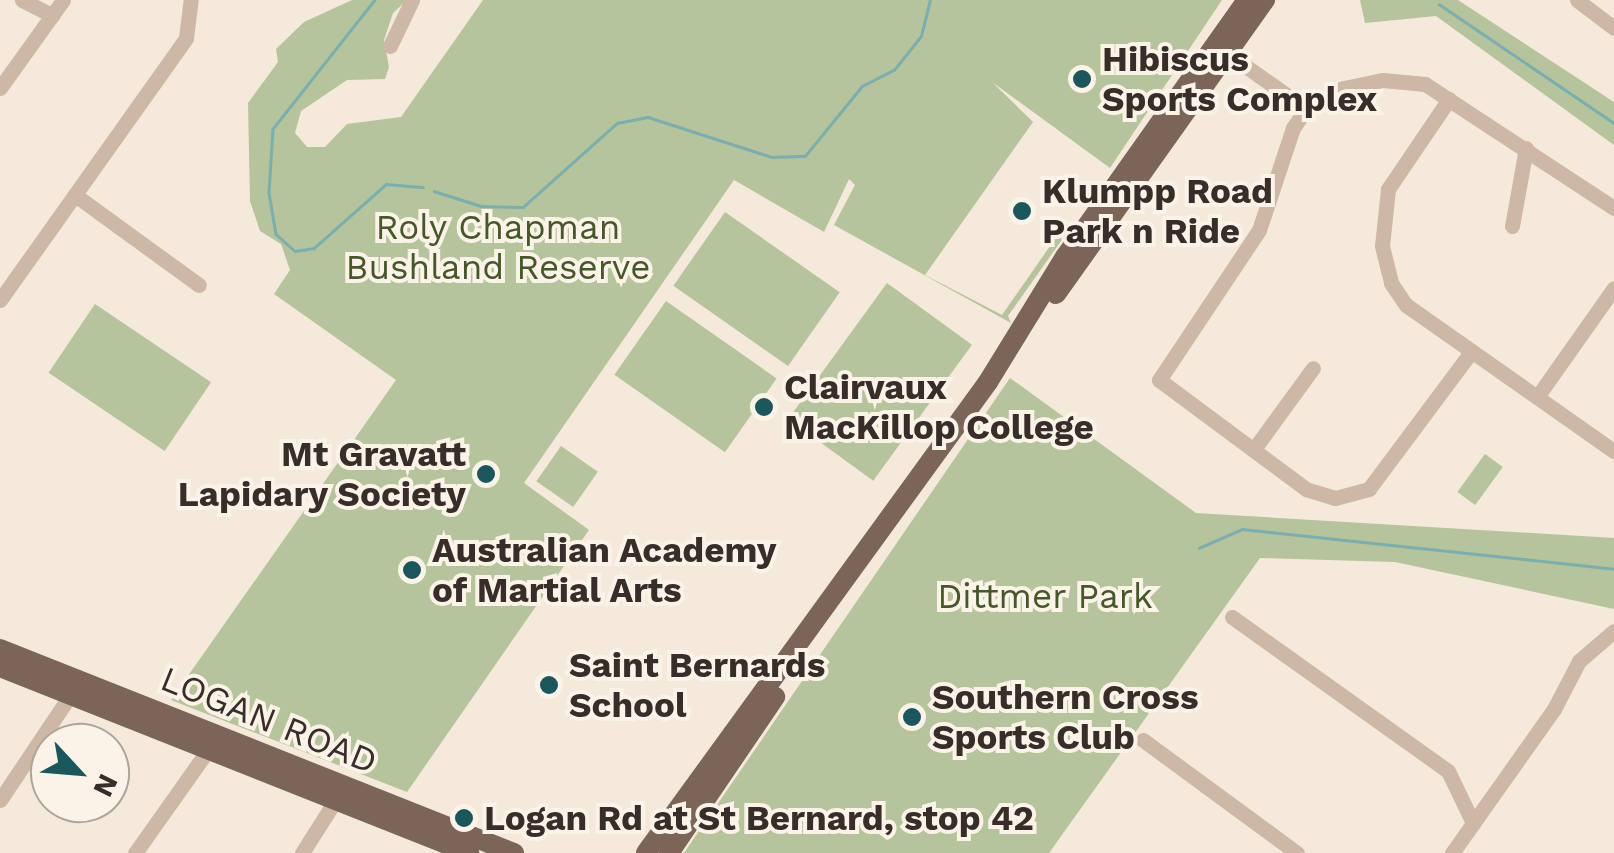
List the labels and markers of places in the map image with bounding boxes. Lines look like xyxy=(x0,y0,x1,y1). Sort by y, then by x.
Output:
place label: Hibiscus Sports Complex xyxy=(1102,38,1377,120)
marker: Hibiscus Sports Complex xyxy=(1071,68,1093,90)
place label: Klumpp Road Park n Ride xyxy=(1042,170,1273,252)
marker: Klumpp Road Park n Ride xyxy=(1011,200,1033,222)
place label: Clairvaux MacKillop College xyxy=(784,366,1094,448)
marker: Clairvaux MacKillop College xyxy=(753,396,775,418)
place label: Mt Gravatt Lapidary Society xyxy=(177,433,466,515)
marker: Mt Gravatt Lapidary Society xyxy=(475,463,497,485)
place label: Australian Academy of Martial Arts xyxy=(432,529,777,611)
marker: Australian Academy of Martial Arts xyxy=(401,559,423,581)
place label: Saint Bernards School xyxy=(569,644,825,726)
marker: Saint Bernards School xyxy=(538,674,560,696)
place label: Southern Cross Sports Club xyxy=(932,676,1199,758)
marker: Southern Cross Sports Club xyxy=(901,706,923,728)
place label: Logan Rd at St Bernard, stop 42 xyxy=(484,797,1034,839)
marker: Logan Rd at St Bernard, stop 42 xyxy=(453,807,475,829)

